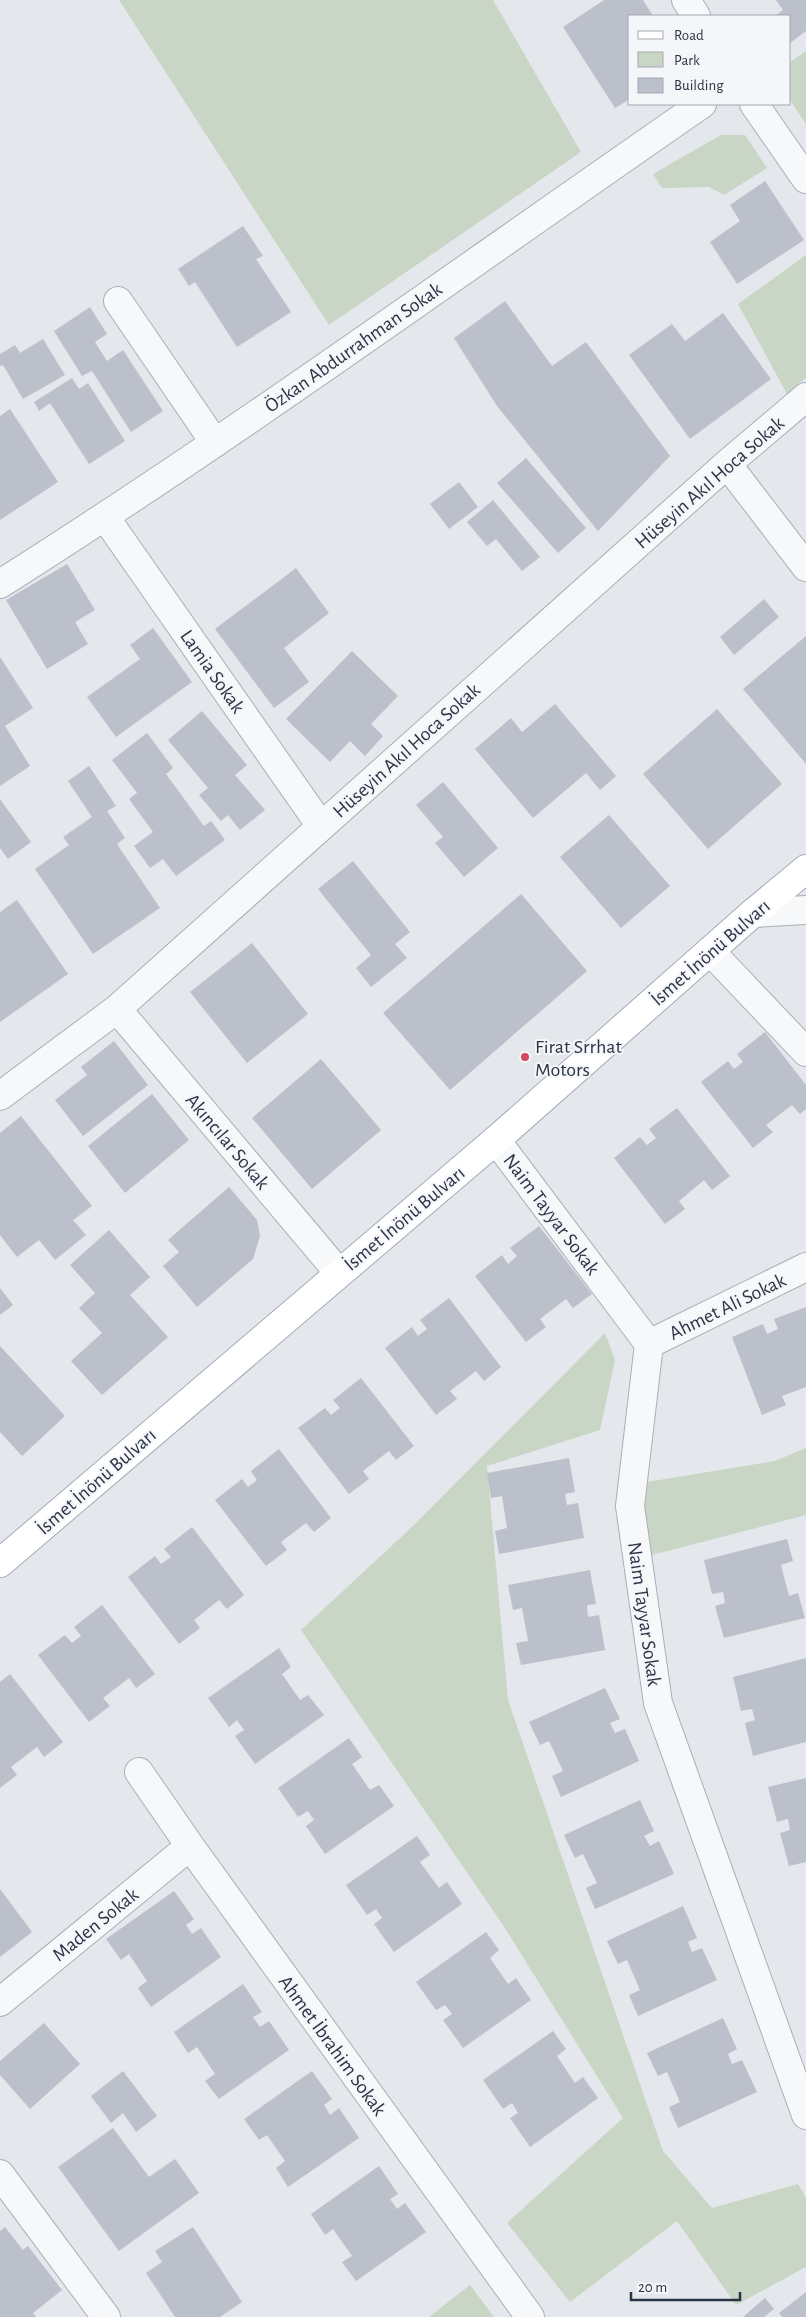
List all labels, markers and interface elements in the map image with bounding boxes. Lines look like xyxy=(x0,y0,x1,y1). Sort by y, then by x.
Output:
legend xyxy=(628,15,791,105)
text: Road xyxy=(674,28,704,43)
text: Park xyxy=(674,53,700,68)
text: Building xyxy=(674,78,724,93)
street label: Özkan Abdurrahman Sokak xyxy=(261,279,446,417)
street label: Hüseyin Akıl Hoca Sokak xyxy=(631,413,788,553)
street label: Lamia Sokak xyxy=(176,626,248,717)
street label: Hüseyin Akıl Hoca Sokak xyxy=(329,680,484,822)
street label: İsmet İnönü Bulvarı xyxy=(647,896,774,1010)
place label: Firat Srrhat Motors xyxy=(535,1037,623,1080)
marker: Firat Srrhat Motors xyxy=(519,1051,531,1063)
street label: Akıncılar Sokak xyxy=(182,1090,273,1193)
street label: Naim Tayyar Sokak xyxy=(499,1150,603,1279)
street label: İsmet İnönü Bulvarı xyxy=(341,1163,469,1275)
street label: Ahmet Ali Sokak xyxy=(666,1270,789,1344)
street label: İsmet İnönü Bulvarı xyxy=(33,1425,160,1539)
street label: Naim Tayyar Sokak xyxy=(624,1541,664,1688)
street label: Maden Sokak xyxy=(49,1884,142,1965)
street label: Ahmet İbrahim Sokak xyxy=(275,1972,390,2119)
scale bar xyxy=(631,2270,740,2302)
text: 20 m xyxy=(638,2280,667,2295)

